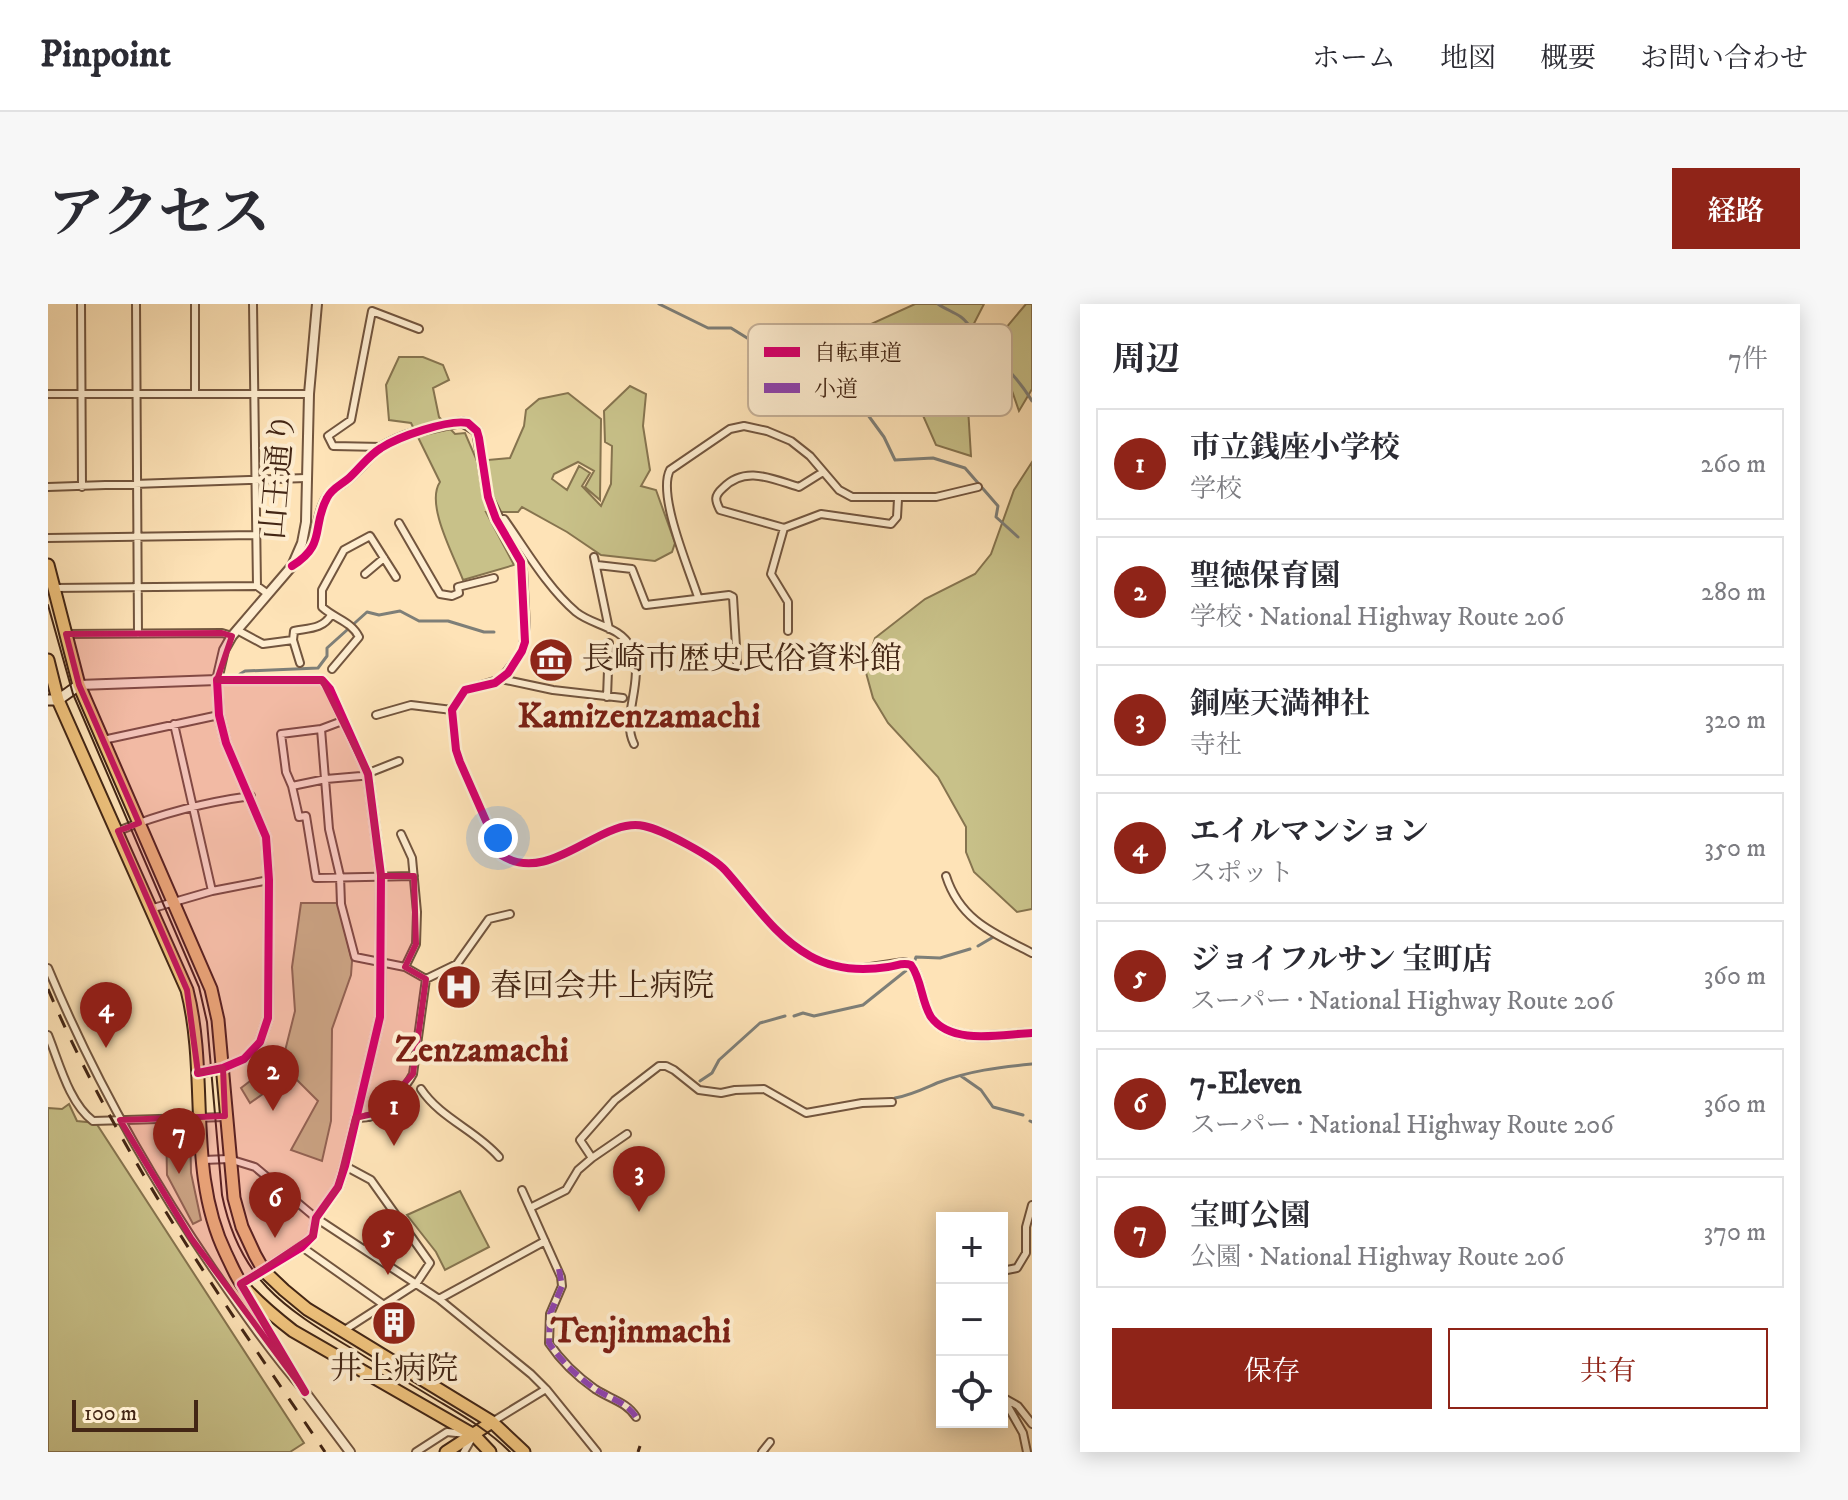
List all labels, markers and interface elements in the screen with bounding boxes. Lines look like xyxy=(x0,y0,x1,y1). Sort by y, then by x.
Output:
text: Pinpoint xyxy=(40,31,171,79)
text: ホーム xyxy=(1312,41,1396,76)
text: 地図 xyxy=(1440,41,1496,76)
text: 概要 xyxy=(1540,41,1596,76)
text: お問い合わせ xyxy=(1640,41,1808,76)
button: 経路 xyxy=(1672,168,1800,249)
text: アクセス xyxy=(48,180,270,250)
legend xyxy=(748,324,1012,416)
text: 周辺 xyxy=(1112,339,1180,381)
text: 自転車道 xyxy=(814,340,902,367)
text: 7件 xyxy=(1728,343,1768,376)
text: 小道 xyxy=(814,376,858,403)
street label: 山王通り xyxy=(253,410,305,542)
text: 市立銭座小学校 xyxy=(1190,430,1400,467)
text: 1 xyxy=(1135,448,1145,481)
text: 260 m xyxy=(1701,448,1766,481)
text: 学校 xyxy=(1190,473,1242,506)
text: 聖徳保育園 xyxy=(1190,558,1340,595)
text: 2 xyxy=(1134,576,1146,609)
text: 280 m xyxy=(1701,576,1766,609)
text: 学校 · National Highway Route 206 xyxy=(1190,601,1564,634)
museum icon: 長崎市歴史民俗資料館 xyxy=(527,636,575,684)
place label: 長崎市歴史民俗資料館 xyxy=(582,640,902,680)
text: 銅座天満神社 xyxy=(1190,686,1370,723)
district label: Kamizenzamachi xyxy=(517,694,761,739)
text: 3 xyxy=(1135,704,1145,737)
text: 320 m xyxy=(1704,704,1766,737)
text: 寺社 xyxy=(1190,729,1242,762)
text: エイルマンション xyxy=(1190,814,1429,851)
your location xyxy=(478,818,518,858)
text: 4 xyxy=(1133,832,1147,865)
text: 350 m xyxy=(1704,832,1766,865)
text: スポット xyxy=(1190,857,1294,890)
text: ジョイフルサン 宝町店 xyxy=(1190,942,1492,979)
text: 5 xyxy=(1134,960,1146,993)
text: 360 m xyxy=(1704,960,1766,993)
hospital icon: 春回会井上病院 xyxy=(435,963,483,1011)
place label: 春回会井上病院 xyxy=(490,967,714,1007)
pin: 4 xyxy=(80,982,132,1048)
text: スーパー · National Highway Route 206 xyxy=(1190,985,1614,1018)
district label: Zenzamachi xyxy=(395,1028,569,1073)
pin: 2 xyxy=(247,1045,299,1111)
text: 7-Eleven xyxy=(1190,1066,1302,1103)
pin: 1 xyxy=(368,1080,420,1146)
text: 6 xyxy=(1133,1088,1147,1121)
text: 360 m xyxy=(1704,1088,1766,1121)
pin: 7 xyxy=(153,1108,205,1174)
text: スーパー · National Highway Route 206 xyxy=(1190,1109,1614,1142)
pin: 3 xyxy=(613,1146,665,1212)
pin: 6 xyxy=(249,1172,301,1238)
text: 宝町公園 xyxy=(1190,1198,1310,1235)
pin: 5 xyxy=(362,1209,414,1275)
map controls xyxy=(936,1212,1008,1428)
button: + xyxy=(936,1212,1008,1284)
text: 7 xyxy=(1133,1216,1147,1249)
text: 370 m xyxy=(1704,1216,1766,1249)
text: 公園 · National Highway Route 206 xyxy=(1190,1241,1564,1274)
button: − xyxy=(936,1284,1008,1356)
building icon: 井上病院 xyxy=(370,1299,418,1347)
district label: Tenjinmachi xyxy=(550,1309,731,1354)
button: 保存 xyxy=(1112,1328,1432,1409)
button: 共有 xyxy=(1448,1328,1768,1409)
place label: 井上病院 xyxy=(330,1350,458,1390)
button: locate xyxy=(936,1356,1008,1428)
scale bar xyxy=(72,1396,198,1432)
text: 100 m xyxy=(84,1400,137,1427)

